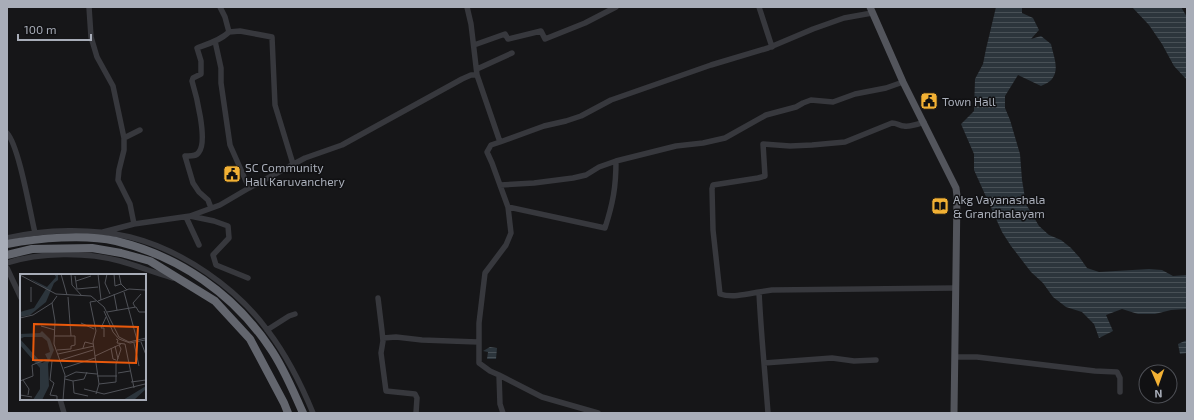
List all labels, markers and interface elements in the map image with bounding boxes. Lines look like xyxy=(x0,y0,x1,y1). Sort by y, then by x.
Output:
scale bar xyxy=(18,16,91,42)
text: 100 m xyxy=(24,22,56,36)
public building icon: Town Hall xyxy=(919,91,939,111)
place label: Town Hall xyxy=(942,94,996,108)
place label: SC Community Hall Karuvanchery xyxy=(245,160,345,188)
public building icon: SC Community Hall Karuvanchery xyxy=(222,164,242,184)
place label: Akg Vayanashala & Grandhalayam xyxy=(953,192,1045,220)
library icon: Akg Vayanashala & Grandhalayam xyxy=(930,196,950,216)
inset map xyxy=(20,274,146,400)
north arrow xyxy=(1138,364,1178,404)
text: N xyxy=(1154,388,1163,401)

